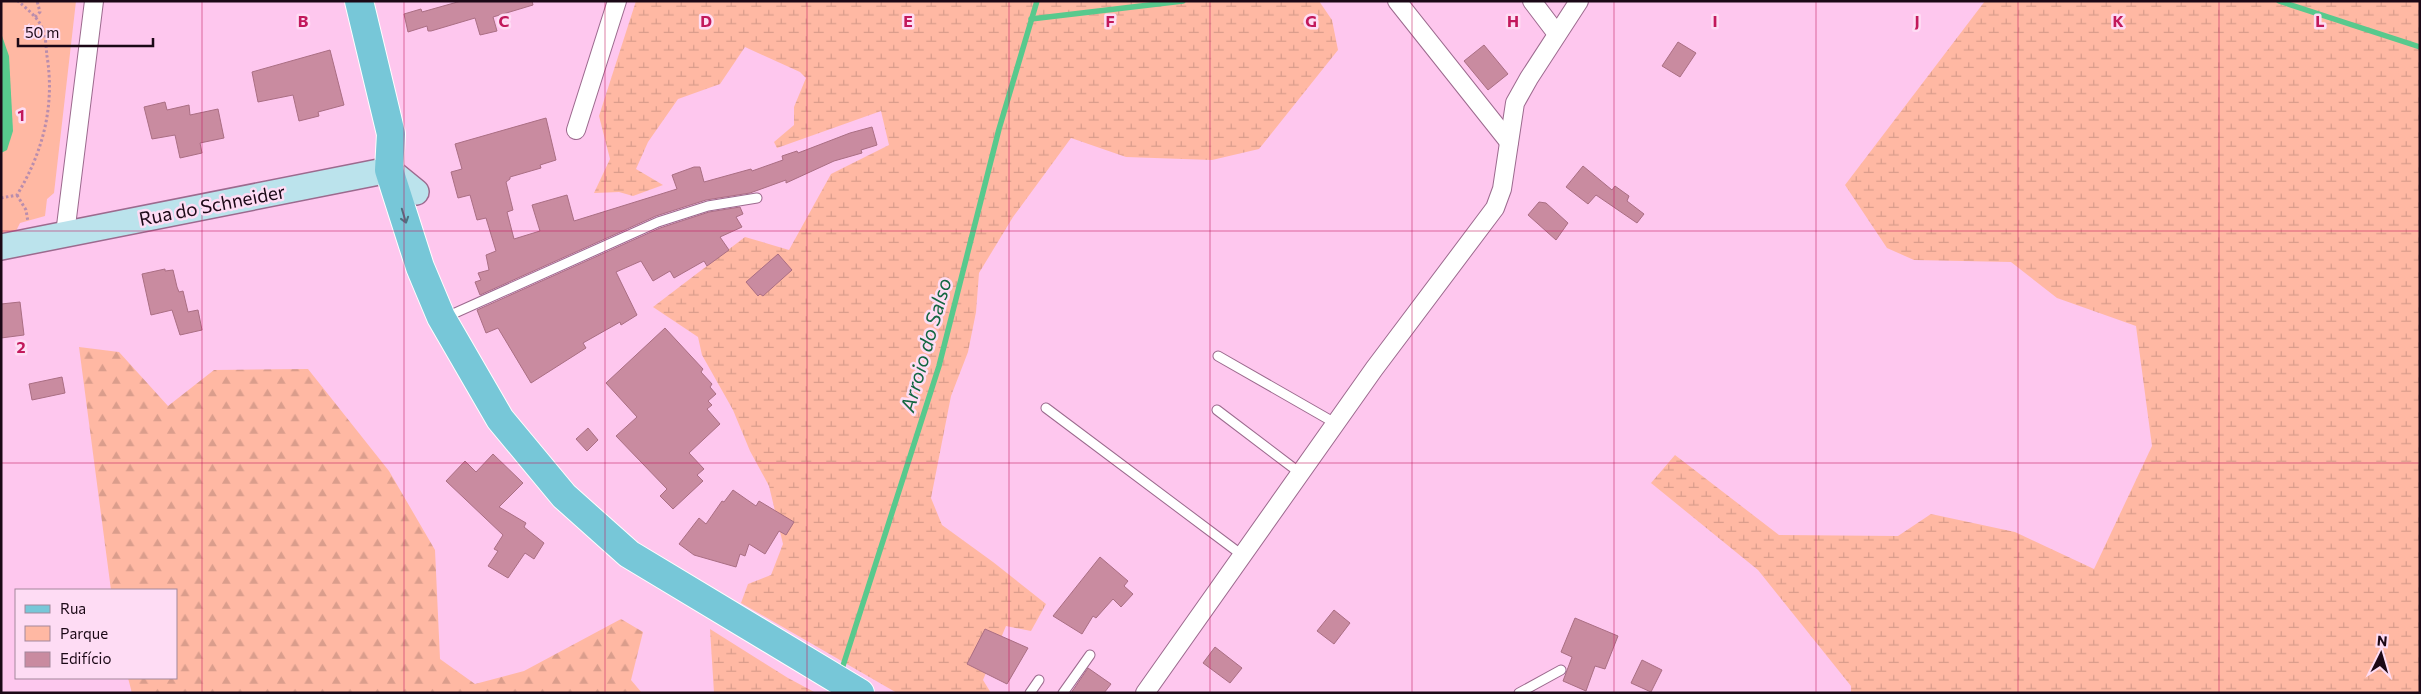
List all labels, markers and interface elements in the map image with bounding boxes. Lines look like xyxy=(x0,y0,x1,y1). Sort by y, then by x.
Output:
text: B xyxy=(298,11,309,30)
text: C xyxy=(499,11,510,30)
text: D xyxy=(700,11,712,30)
text: E xyxy=(903,11,913,30)
text: F xyxy=(1105,11,1115,30)
text: G xyxy=(1305,11,1317,30)
text: H xyxy=(1507,11,1519,30)
text: I xyxy=(1712,11,1718,30)
text: J xyxy=(1914,11,1920,30)
text: K xyxy=(2112,11,2124,30)
text: L xyxy=(2315,11,2325,30)
scale bar xyxy=(18,15,152,47)
text: 50 m xyxy=(25,23,59,41)
text: 1 xyxy=(17,105,25,124)
street label: Rua do Schneider xyxy=(137,179,287,230)
one-way arrow xyxy=(399,208,409,224)
water label: Arroio do Salso xyxy=(894,275,956,415)
text: 2 xyxy=(16,337,26,356)
legend xyxy=(15,589,178,679)
text: Rua xyxy=(60,599,86,617)
text: Parque xyxy=(60,624,108,642)
north arrow xyxy=(2356,629,2406,679)
text: N xyxy=(2376,632,2388,649)
text: Edifício xyxy=(60,649,111,667)

